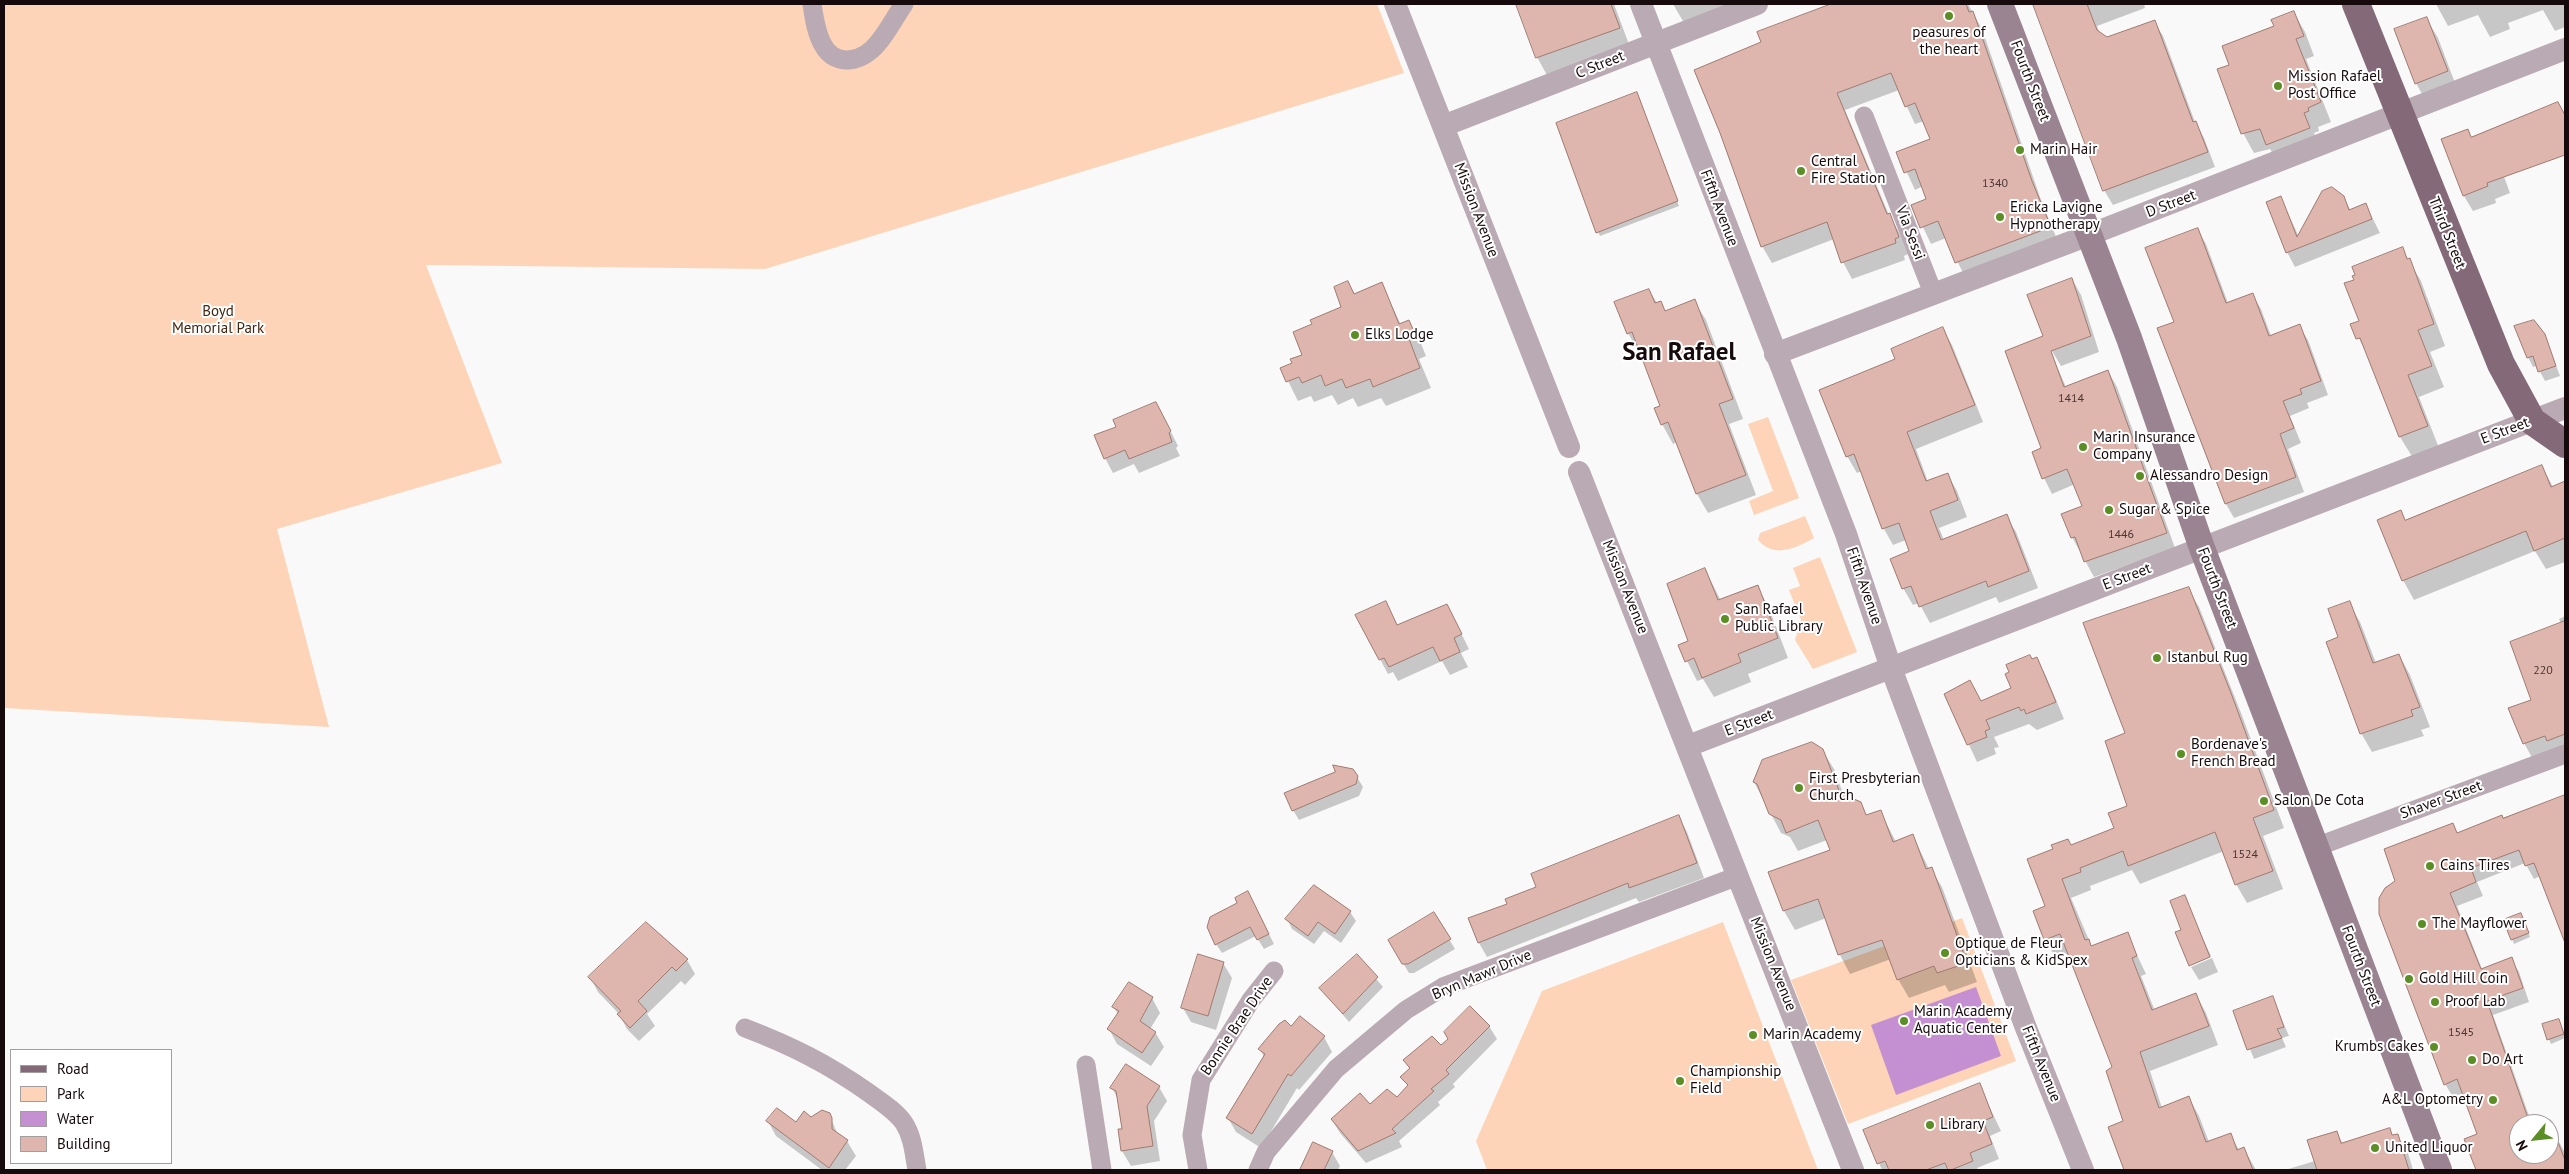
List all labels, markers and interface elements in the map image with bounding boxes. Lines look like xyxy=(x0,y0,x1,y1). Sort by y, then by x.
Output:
marker: peasures of the heart xyxy=(1943,10,1955,22)
place label: peasures of the heart xyxy=(1912,24,1986,59)
street label: Fourth Street xyxy=(2006,38,2054,124)
street label: C Street xyxy=(1573,47,1627,83)
place label: Mission Rafael Post Office xyxy=(2288,68,2381,103)
marker: Mission Rafael Post Office xyxy=(2272,80,2284,92)
place label: Marin Hair xyxy=(2030,141,2097,159)
marker: Marin Hair xyxy=(2014,144,2026,156)
place label: Central Fire Station xyxy=(1811,153,1885,188)
street label: Mission Avenue xyxy=(1450,160,1502,260)
marker: Central Fire Station xyxy=(1795,165,1807,177)
street label: Fifth Avenue xyxy=(1696,167,1742,249)
house number: 1340 xyxy=(1982,177,2008,191)
street label: D Street xyxy=(2143,186,2199,222)
street label: Third Street xyxy=(2424,194,2470,272)
place label: Ericka Lavigne Hypnotherapy xyxy=(2010,199,2103,234)
street label: Via Sessi xyxy=(1892,204,1928,262)
marker: Ericka Lavigne Hypnotherapy xyxy=(1994,211,2006,223)
park label: Boyd Memorial Park xyxy=(172,303,264,338)
place label: Elks Lodge xyxy=(1365,326,1434,344)
marker: Elks Lodge xyxy=(1349,329,1361,341)
district label: San Rafael xyxy=(1622,338,1736,368)
house number: 1414 xyxy=(2058,392,2084,406)
street label: E Street xyxy=(2478,414,2532,448)
place label: Marin Insurance Company xyxy=(2093,429,2195,464)
marker: Marin Insurance Company xyxy=(2077,441,2089,453)
place label: Alessandro Design xyxy=(2150,467,2268,485)
marker: Alessandro Design xyxy=(2134,470,2146,482)
place label: Sugar & Spice xyxy=(2119,501,2210,519)
marker: Sugar & Spice xyxy=(2103,504,2115,516)
house number: 1446 xyxy=(2108,528,2134,542)
street label: Mission Avenue xyxy=(1598,537,1652,637)
street label: Fifth Avenue xyxy=(1842,545,1886,627)
street label: Fourth Street xyxy=(2193,545,2241,631)
street label: E Street xyxy=(2100,560,2154,594)
place label: San Rafael Public Library xyxy=(1735,601,1823,636)
marker: San Rafael Public Library xyxy=(1719,613,1731,625)
place label: Istanbul Rug xyxy=(2167,649,2248,667)
marker: Istanbul Rug xyxy=(2151,652,2163,664)
house number: 220 xyxy=(2533,664,2553,678)
street label: E Street xyxy=(1722,706,1776,740)
place label: Bordenave's French Bread xyxy=(2191,736,2276,771)
marker: Bordenave's French Bread xyxy=(2175,748,2187,760)
place label: First Presbyterian Church xyxy=(1809,770,1920,805)
street label: Shaver Street xyxy=(2398,777,2484,823)
marker: First Presbyterian Church xyxy=(1793,782,1805,794)
place label: Salon De Cota xyxy=(2274,792,2364,810)
marker: Salon De Cota xyxy=(2258,795,2270,807)
house number: 1524 xyxy=(2232,848,2258,862)
place label: Cains Tires xyxy=(2440,857,2510,875)
marker: Cains Tires xyxy=(2424,860,2436,872)
street label: Mission Avenue xyxy=(1746,914,1800,1014)
place label: The Mayflower xyxy=(2432,915,2527,933)
marker: The Mayflower xyxy=(2416,918,2428,930)
street label: Fourth Street xyxy=(2337,923,2385,1009)
place label: Optique de Fleur Opticians & KidSpex xyxy=(1955,935,2088,970)
street label: Bryn Mawr Drive xyxy=(1430,946,1534,1004)
marker: Optique de Fleur Opticians & KidSpex xyxy=(1939,947,1951,959)
place label: Gold Hill Coin xyxy=(2419,970,2508,988)
street label: Bonnie Brae Drive xyxy=(1197,973,1277,1079)
marker: Gold Hill Coin xyxy=(2403,973,2415,985)
place label: Proof Lab xyxy=(2445,993,2506,1011)
marker: Proof Lab xyxy=(2429,996,2441,1008)
place label: Marin Academy Aquatic Center xyxy=(1914,1003,2012,1038)
marker: Marin Academy Aquatic Center xyxy=(1898,1015,1910,1027)
street label: Fifth Avenue xyxy=(2018,1023,2064,1105)
place label: Marin Academy xyxy=(1763,1026,1861,1044)
house number: 1545 xyxy=(2448,1026,2474,1040)
marker: Marin Academy xyxy=(1747,1029,1759,1041)
place label: Krumbs Cakes xyxy=(2335,1038,2424,1056)
marker: Krumbs Cakes xyxy=(2428,1041,2440,1053)
legend xyxy=(10,1049,172,1164)
place label: Do Art xyxy=(2482,1051,2523,1069)
marker: Do Art xyxy=(2466,1054,2478,1066)
text: Road xyxy=(57,1059,89,1078)
place label: Championship Field xyxy=(1690,1063,1781,1098)
marker: Championship Field xyxy=(1674,1075,1686,1087)
text: Park xyxy=(57,1084,85,1103)
place label: A&L Optometry xyxy=(2382,1091,2483,1109)
marker: A&L Optometry xyxy=(2487,1094,2499,1106)
text: Water xyxy=(57,1109,94,1128)
north arrow xyxy=(2509,1114,2559,1164)
place label: Library xyxy=(1940,1116,1985,1134)
marker: Library xyxy=(1924,1119,1936,1131)
text: Building xyxy=(57,1134,111,1153)
text: N xyxy=(2512,1137,2532,1154)
place label: United Liquor xyxy=(2385,1139,2473,1157)
marker: United Liquor xyxy=(2369,1142,2381,1154)

